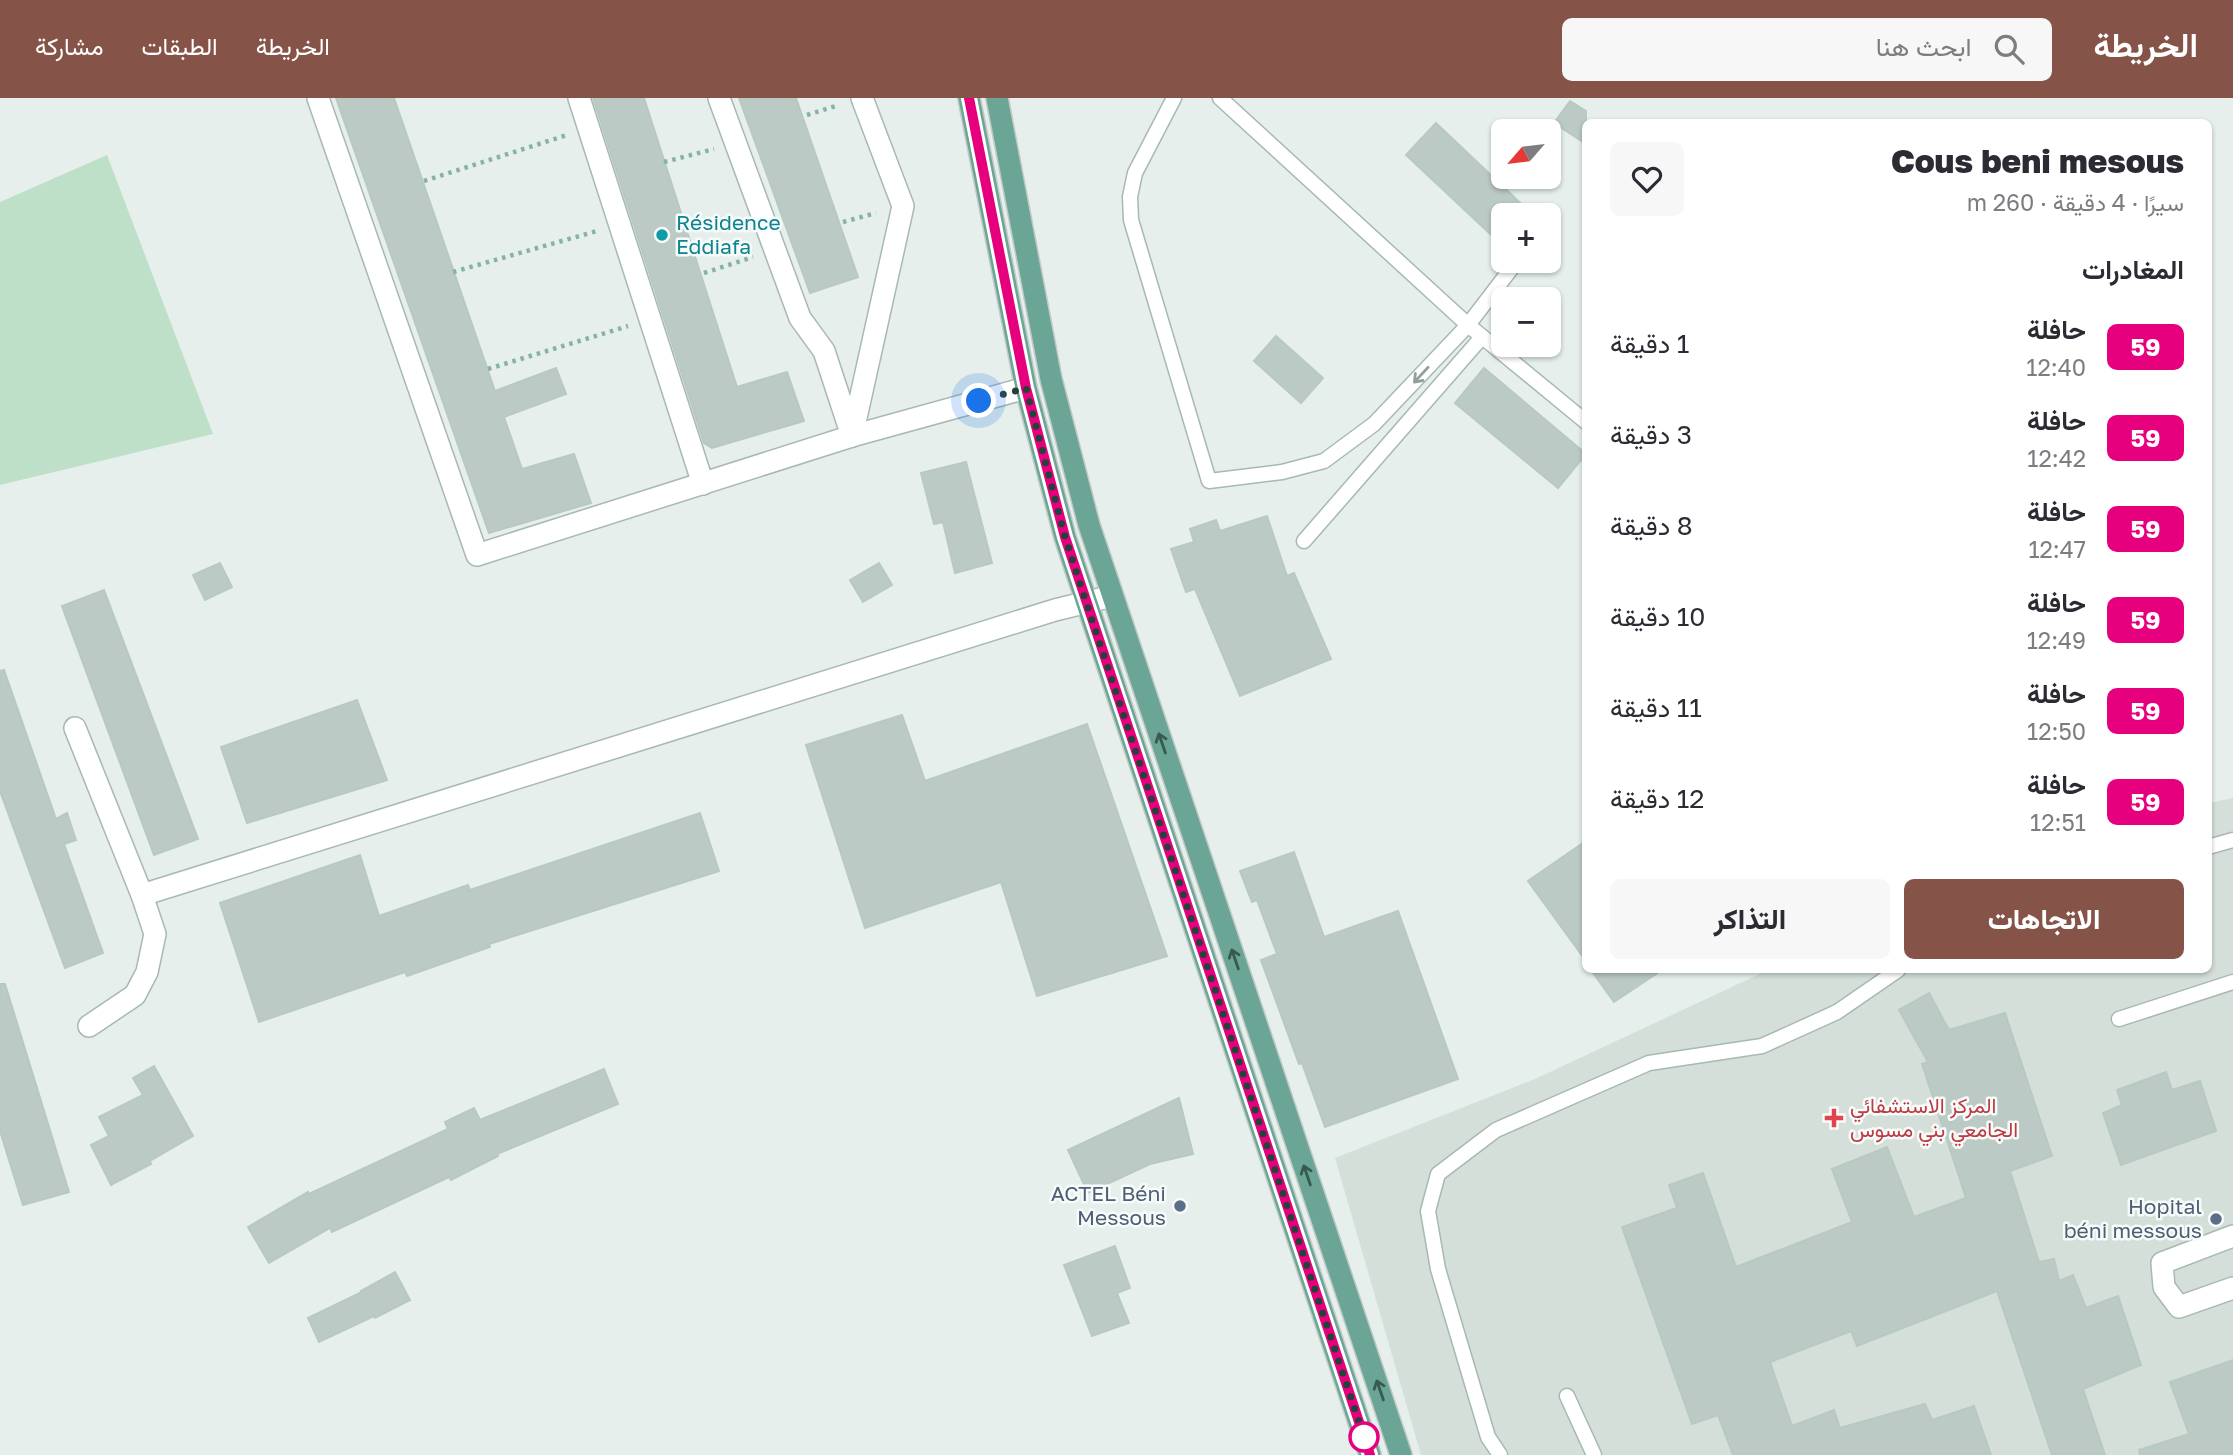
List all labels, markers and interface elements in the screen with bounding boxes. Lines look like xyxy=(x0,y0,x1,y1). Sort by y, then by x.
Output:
search box xyxy=(1562,18,2052,81)
text: الخريطة xyxy=(2094,25,2198,64)
icon: search xyxy=(1990,30,2028,68)
text: مشاركة xyxy=(35,31,103,60)
text: الطبقات xyxy=(141,31,218,60)
text: الخريطة xyxy=(256,31,330,60)
text: ابحث هنا xyxy=(1876,31,1972,62)
north arrow xyxy=(1491,119,1561,189)
map controls xyxy=(1491,119,1561,357)
text: Cous beni mesous xyxy=(1891,141,2184,180)
button: heart xyxy=(1610,142,1684,216)
text: سيرًا · 4 دقيقة · 260 m xyxy=(1967,188,2184,216)
button: + xyxy=(1491,203,1561,273)
place label: Résidence Eddiafa xyxy=(676,209,781,259)
marker: Résidence Eddiafa xyxy=(654,227,670,243)
text: المغادرات xyxy=(2082,254,2184,285)
button: − xyxy=(1491,287,1561,357)
text: حافلة xyxy=(2027,314,2086,345)
text: 1 دقيقة xyxy=(1610,328,1689,359)
text: 59 xyxy=(2131,332,2160,361)
text: 12:40 xyxy=(2026,353,2086,381)
one-way arrow xyxy=(1413,366,1429,384)
your location xyxy=(961,383,996,418)
text: حافلة xyxy=(2027,405,2086,436)
text: 3 دقيقة xyxy=(1610,419,1692,450)
text: 59 xyxy=(2131,423,2160,452)
text: 12:42 xyxy=(2027,444,2086,472)
text: حافلة xyxy=(2027,496,2086,527)
text: 8 دقيقة xyxy=(1610,510,1693,541)
text: 59 xyxy=(2131,514,2160,543)
text: 12:47 xyxy=(2028,535,2086,563)
text: حافلة xyxy=(2027,587,2086,618)
text: 10 دقيقة xyxy=(1610,601,1705,632)
text: 59 xyxy=(2131,605,2160,634)
text: 12:49 xyxy=(2027,626,2086,654)
text: حافلة xyxy=(2027,678,2086,709)
text: 11 دقيقة xyxy=(1610,692,1702,723)
text: 59 xyxy=(2131,696,2160,725)
text: 12:50 xyxy=(2027,717,2086,745)
one-way arrow xyxy=(1155,733,1167,755)
text: حافلة xyxy=(2027,769,2086,800)
text: 12 دقيقة xyxy=(1610,783,1704,814)
text: 59 xyxy=(2131,787,2160,816)
text: 12:51 xyxy=(2030,808,2086,836)
button: التذاكر xyxy=(1610,879,1890,959)
button: الاتجاهات xyxy=(1904,879,2184,959)
one-way arrow xyxy=(1228,948,1241,970)
place label: المركز الاستشفائي الجامعي بني مسوس xyxy=(1850,1092,2018,1147)
marker: المركز الاستشفائي الجامعي بني مسوس xyxy=(1824,1108,1844,1128)
one-way arrow xyxy=(1300,1164,1312,1186)
place label: ACTEL Béni Messous xyxy=(1051,1180,1166,1230)
place label: Hopital béni messous xyxy=(2064,1193,2202,1243)
marker: ACTEL Béni Messous xyxy=(1172,1198,1188,1214)
marker: Hopital béni messous xyxy=(2208,1211,2224,1227)
one-way arrow xyxy=(1373,1380,1385,1402)
unlabelled marker xyxy=(1349,1422,1379,1452)

